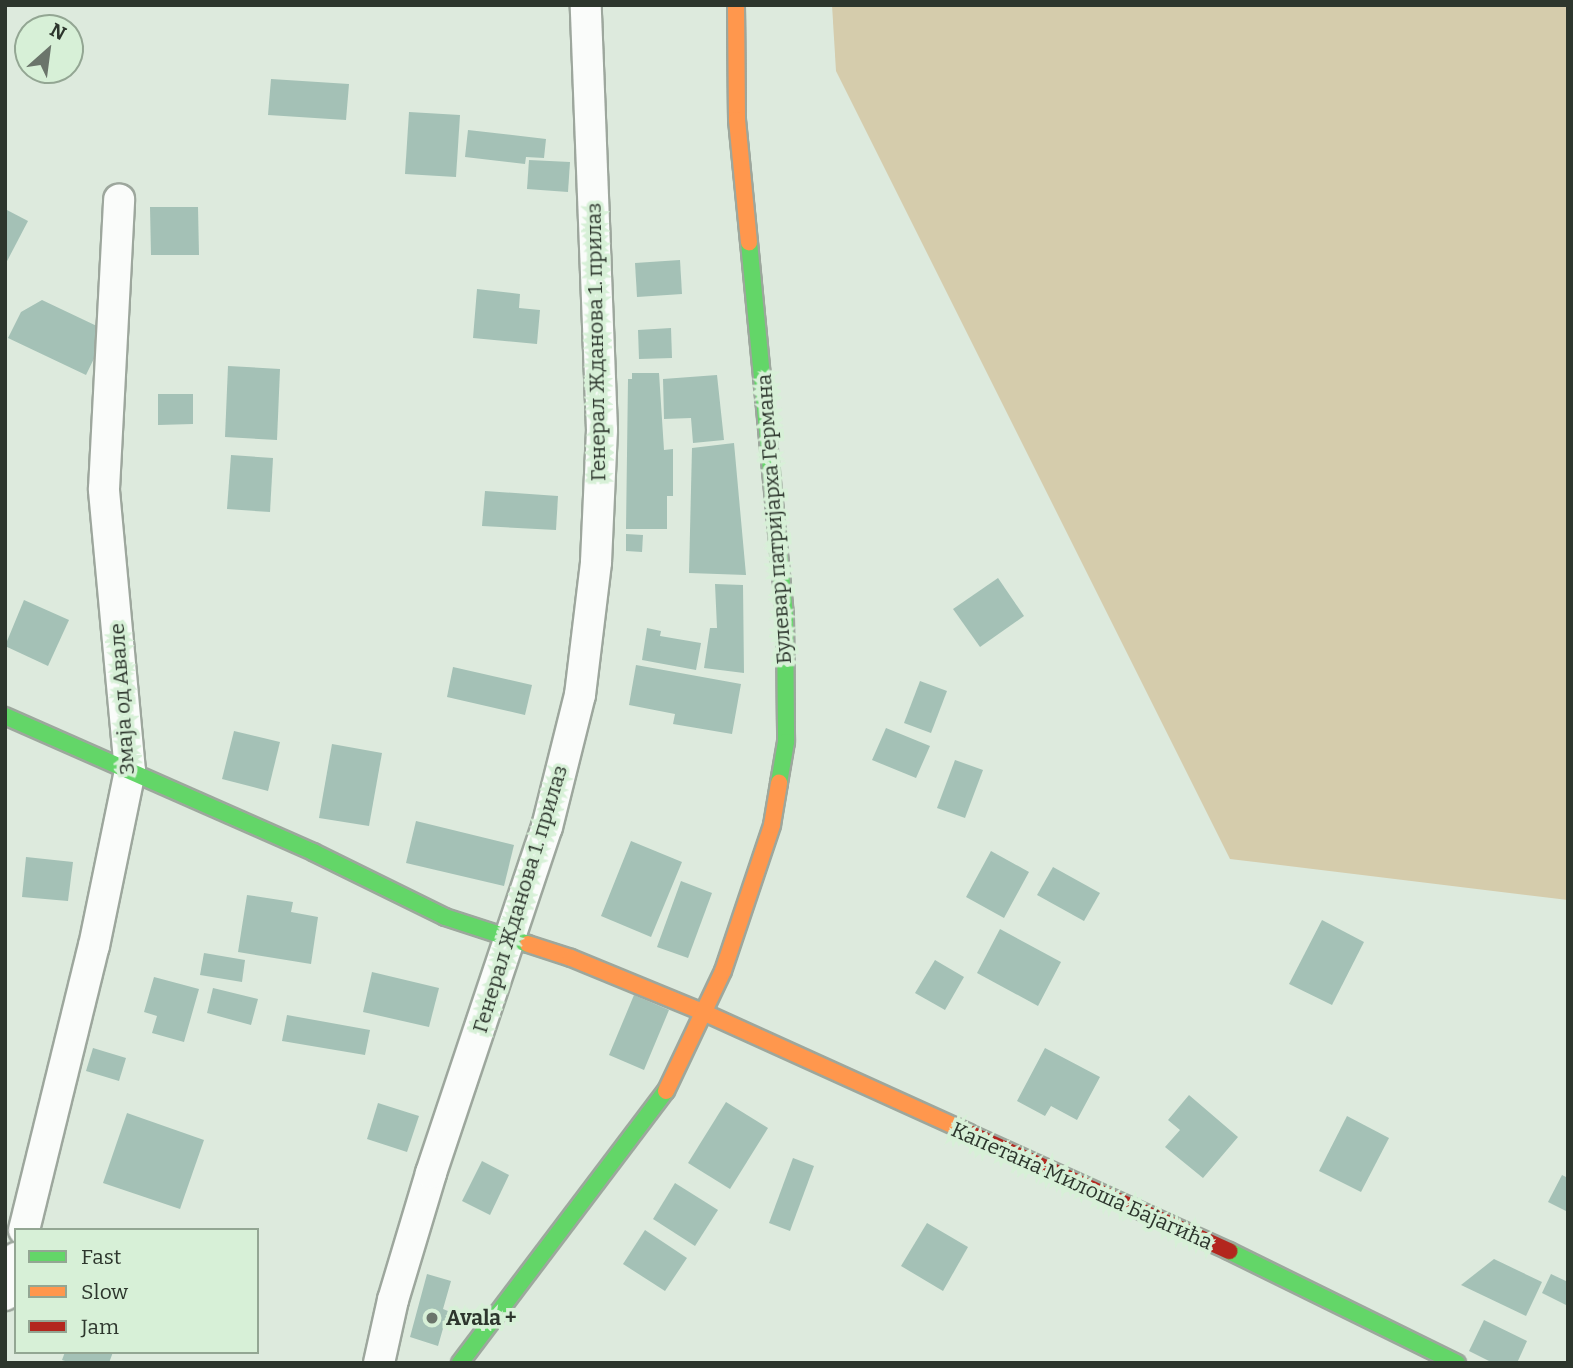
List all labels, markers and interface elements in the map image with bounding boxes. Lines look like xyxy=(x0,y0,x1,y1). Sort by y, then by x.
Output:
north arrow xyxy=(14,14,84,84)
text: N xyxy=(46,18,70,45)
street label: Генерал Жданова 1. прилаз xyxy=(581,202,611,482)
street label: Булевар патријарха Германа xyxy=(751,373,797,665)
street label: Змаја од Авале xyxy=(104,622,140,776)
street label: Генерал Жданова 1. прилаз xyxy=(467,762,573,1036)
street label: Капетана Милоша Бајагића xyxy=(947,1117,1217,1255)
legend xyxy=(14,1228,259,1354)
text: Fast xyxy=(81,1244,121,1270)
text: Slow xyxy=(81,1279,128,1305)
place label: Avala + xyxy=(446,1305,516,1331)
marker: Avala + xyxy=(424,1310,440,1326)
text: Jam xyxy=(81,1314,119,1340)

